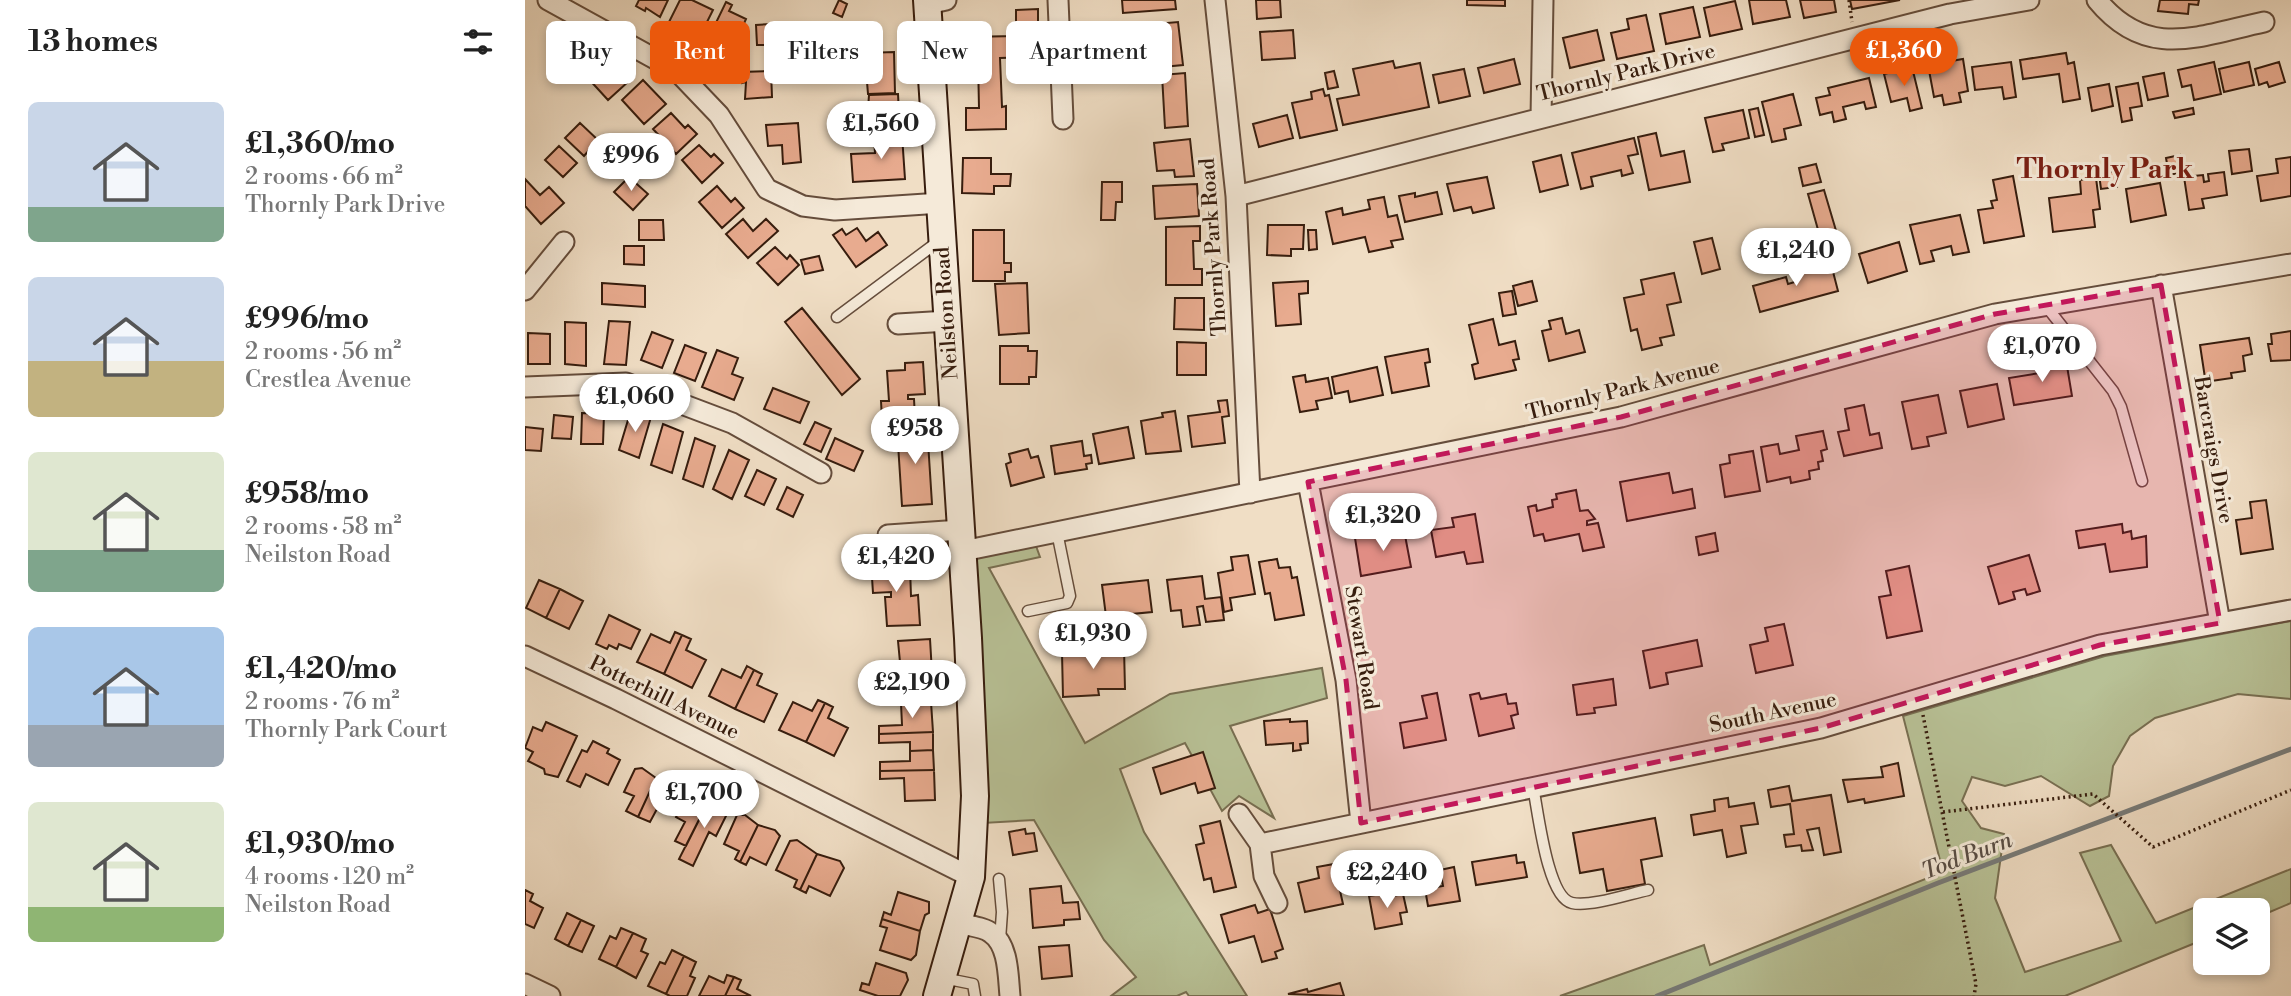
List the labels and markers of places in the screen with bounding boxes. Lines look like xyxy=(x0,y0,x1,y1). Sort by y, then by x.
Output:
pin: £1,360 xyxy=(1847,28,1961,88)
pin: £1,560 xyxy=(824,102,938,161)
pin: £996 xyxy=(590,134,672,193)
pin: £1,240 xyxy=(1739,229,1853,288)
pin: £1,070 xyxy=(1985,324,2099,384)
pin: £1,060 xyxy=(578,374,692,434)
pin: £958 xyxy=(874,406,956,466)
pin: £1,320 xyxy=(1326,494,1440,553)
pin: £1,420 xyxy=(839,534,953,594)
pin: £1,930 xyxy=(1036,612,1150,671)
pin: £2,190 xyxy=(855,660,969,720)
pin: £1,700 xyxy=(647,770,761,830)
pin: £2,240 xyxy=(1330,850,1444,910)

